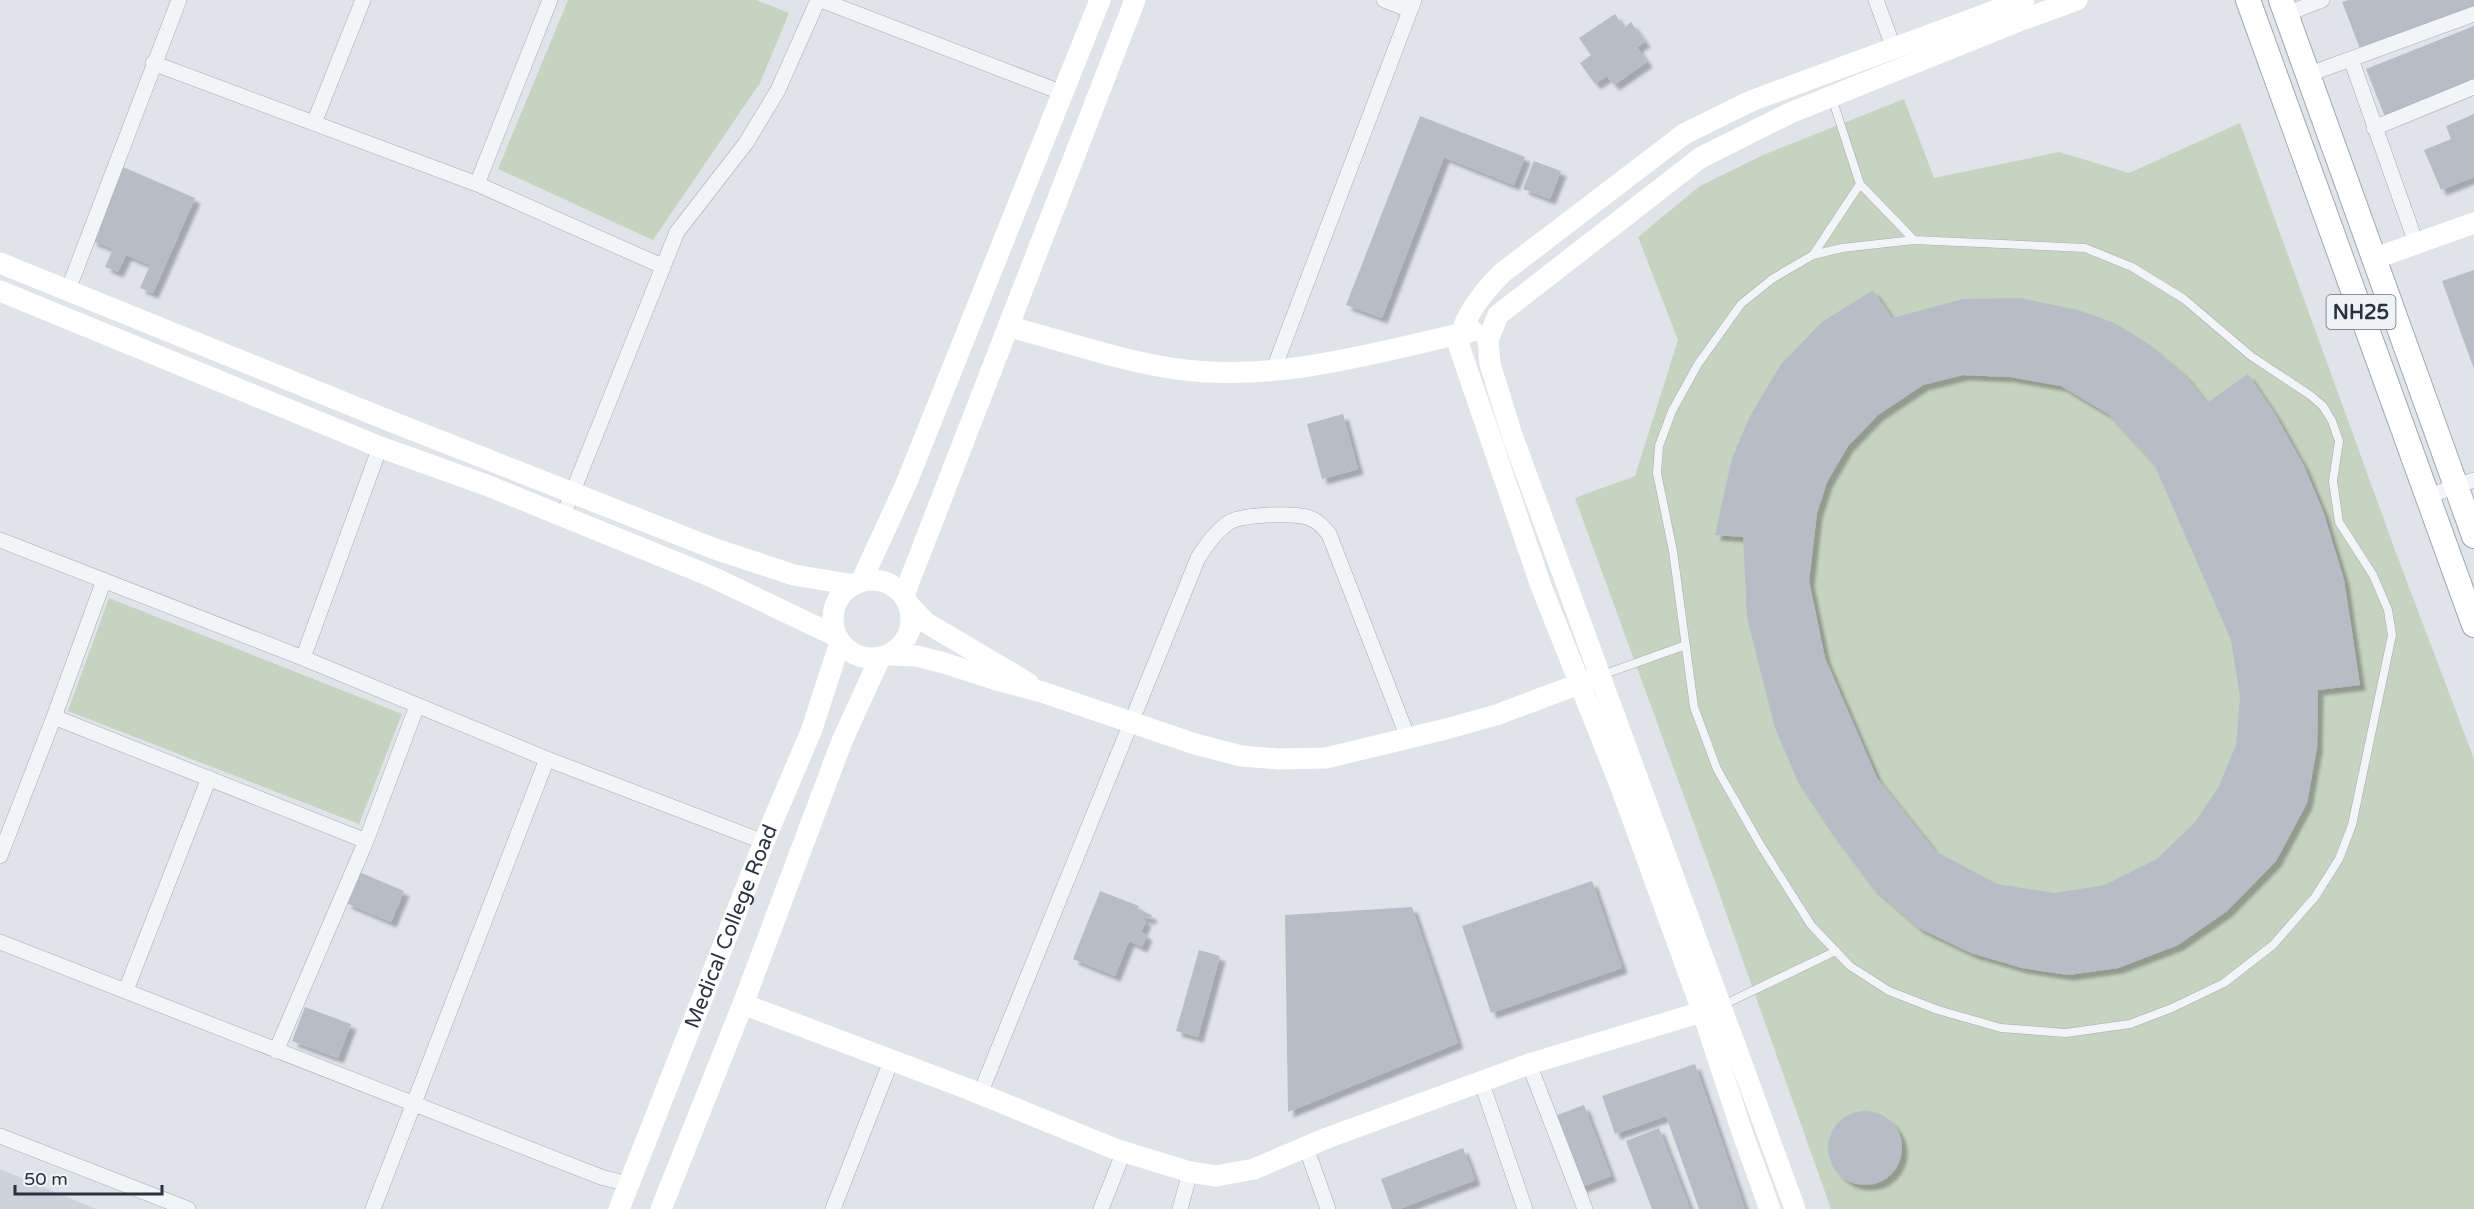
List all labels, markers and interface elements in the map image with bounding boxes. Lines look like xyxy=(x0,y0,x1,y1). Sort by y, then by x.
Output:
road number: NH25 xyxy=(2326,295,2396,329)
street label: Medical College Road xyxy=(680,821,783,1032)
scale bar xyxy=(15,1158,162,1196)
text: 50 m xyxy=(24,1168,68,1190)

